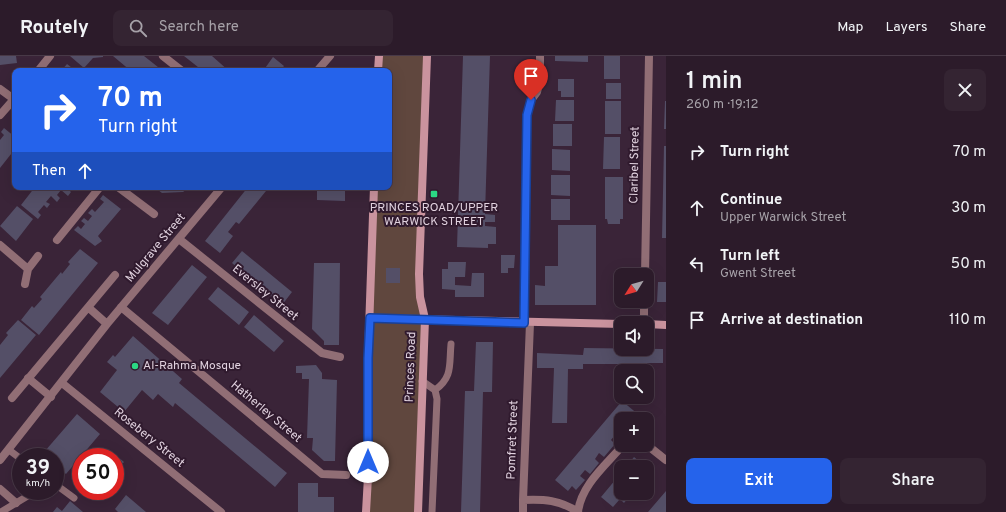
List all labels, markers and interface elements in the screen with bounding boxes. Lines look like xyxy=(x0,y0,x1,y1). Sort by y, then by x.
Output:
search box xyxy=(113,10,393,46)
text: Routely xyxy=(20,16,89,40)
icon: search xyxy=(127,17,149,39)
text: Search here xyxy=(159,18,239,37)
text: Map xyxy=(837,19,863,36)
text: Layers xyxy=(885,19,927,36)
text: Share xyxy=(949,19,986,36)
pin xyxy=(514,59,548,100)
icon: arrive xyxy=(520,65,542,87)
text: 1 min xyxy=(686,67,743,97)
button: close xyxy=(944,69,986,111)
text: 70 m xyxy=(98,81,163,117)
icon: right xyxy=(32,84,84,136)
text: 260 m · 19:12 xyxy=(686,97,759,113)
text: Turn right xyxy=(98,116,178,139)
street label: Claribel Street xyxy=(626,126,644,204)
icon: right xyxy=(686,141,708,163)
text: Turn right xyxy=(720,143,789,162)
text: 70 m xyxy=(953,143,986,162)
icon: ahead xyxy=(74,160,96,182)
text: Then xyxy=(32,162,66,181)
marker: PRINCES ROAD/UPPER WARWICK STREET xyxy=(429,189,439,199)
text: Continue xyxy=(720,191,782,210)
icon: ahead xyxy=(686,197,708,219)
text: 30 m xyxy=(951,199,986,218)
place label: PRINCES ROAD/UPPER WARWICK STREET xyxy=(370,200,498,230)
street label: Mulgrave Street xyxy=(122,210,190,286)
text: Upper Warwick Street xyxy=(720,210,846,226)
text: Turn left xyxy=(720,247,780,266)
icon: left xyxy=(686,253,708,275)
text: 50 m xyxy=(951,255,986,274)
street label: Eversley Street xyxy=(229,261,301,325)
text: Gwent Street xyxy=(720,266,796,282)
north arrow xyxy=(614,268,654,308)
map controls xyxy=(614,268,654,500)
icon: arrive xyxy=(686,309,708,331)
text: Arrive at destination xyxy=(720,311,863,330)
text: 110 m xyxy=(949,311,986,330)
button: sound xyxy=(614,316,654,356)
street label: Princes Road xyxy=(402,331,420,403)
place label: Al-Rahma Mosque xyxy=(143,358,241,374)
marker: Al-Rahma Mosque xyxy=(130,361,140,371)
button: search xyxy=(614,364,654,404)
street label: Hatherley Street xyxy=(227,378,305,446)
street label: Pomfret Street xyxy=(504,400,522,480)
street label: Rosebery Street xyxy=(110,404,188,472)
button: + xyxy=(614,412,654,452)
position arrow xyxy=(347,441,389,483)
speed limit sign: 50 xyxy=(72,448,124,500)
text: 39 xyxy=(26,456,50,482)
button: Exit xyxy=(686,458,832,504)
button: Share xyxy=(840,458,986,504)
button: − xyxy=(614,460,654,500)
text: km/h xyxy=(26,477,50,490)

